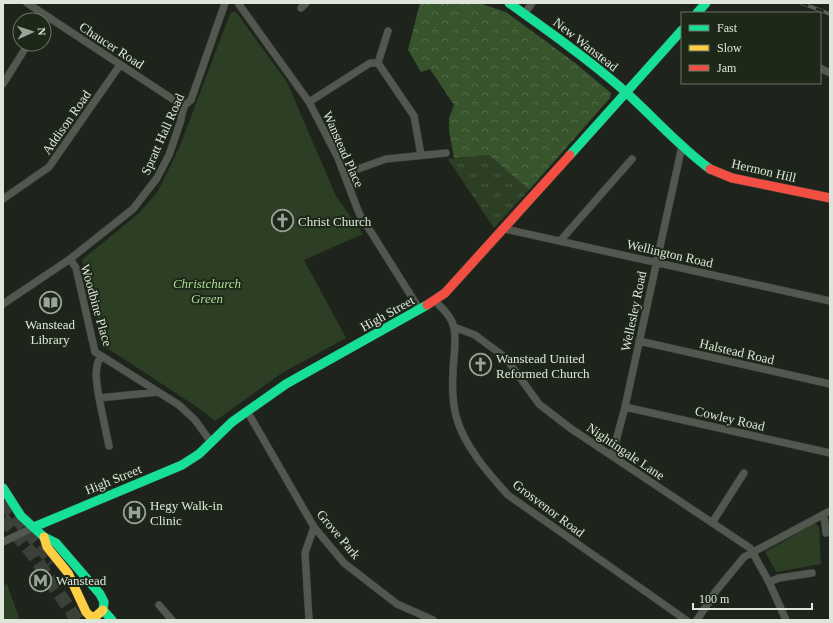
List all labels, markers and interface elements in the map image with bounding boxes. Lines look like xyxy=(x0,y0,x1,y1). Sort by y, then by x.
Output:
north arrow xyxy=(12,12,52,52)
legend xyxy=(681,12,821,84)
street label: New Wanstead xyxy=(550,15,621,75)
street label: Chaucer Road xyxy=(77,19,147,72)
text: Fast xyxy=(717,21,738,35)
text: N xyxy=(36,27,48,36)
text: Slow xyxy=(717,41,742,55)
text: Jam xyxy=(717,61,737,75)
street label: Addison Road xyxy=(39,87,94,157)
street label: Spratt Hall Road xyxy=(138,91,187,177)
street label: Wanstead Place xyxy=(320,109,367,190)
street label: Hermon Hill xyxy=(730,156,798,185)
church icon: Christ Church xyxy=(270,208,296,234)
place label: Christ Church xyxy=(298,214,372,229)
street label: Wellington Road xyxy=(625,236,715,271)
street label: Woodbine Place xyxy=(78,262,115,348)
street label: Wellesley Road xyxy=(618,269,649,353)
park label: Christchurch Green xyxy=(173,276,241,306)
library icon: Wanstead Library xyxy=(37,289,63,315)
street label: High Street xyxy=(358,292,417,334)
place label: Wanstead Library xyxy=(25,317,76,347)
street label: Halstead Road xyxy=(698,336,776,367)
place label: Wanstead United Reformed Church xyxy=(496,351,590,381)
church icon: Wanstead United Reformed Church xyxy=(467,352,493,378)
street label: Cowley Road xyxy=(694,403,767,434)
street label: Nightingale Lane xyxy=(584,420,668,483)
street label: High Street xyxy=(83,461,144,498)
street label: Grosvenor Road xyxy=(510,477,588,540)
place label: Hegy Walk-in Clinic xyxy=(150,498,223,528)
hospital icon: Hegy Walk-in Clinic xyxy=(122,499,148,525)
street label: Grove Park xyxy=(314,507,364,562)
metro station icon: Wanstead xyxy=(28,567,54,593)
place label: Wanstead xyxy=(56,573,107,588)
scale bar xyxy=(693,585,812,611)
text: 100 m xyxy=(699,592,730,606)

